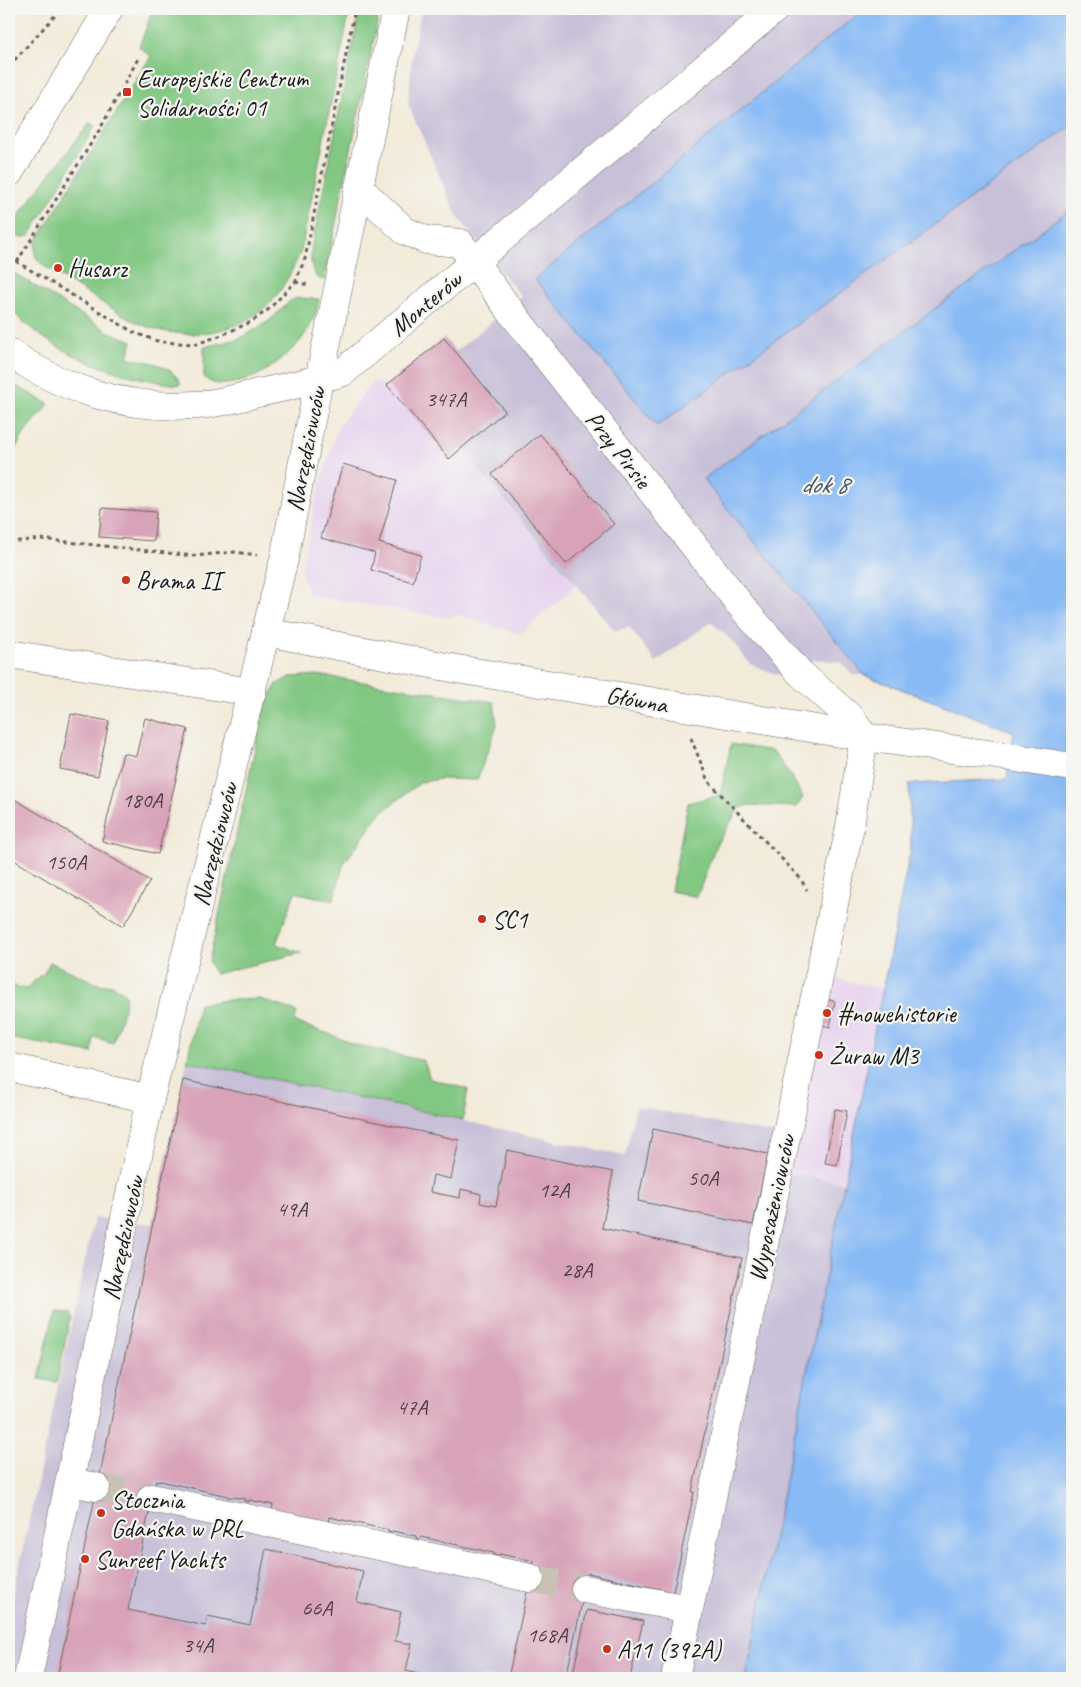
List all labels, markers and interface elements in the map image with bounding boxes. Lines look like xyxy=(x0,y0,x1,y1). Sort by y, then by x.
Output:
place label: Europejskie Centrum Solidarności 01 xyxy=(137,63,309,124)
marker: Europejskie Centrum Solidarności 01 xyxy=(121,86,133,98)
place label: Husarz xyxy=(68,253,129,285)
marker: Husarz xyxy=(52,262,64,274)
street label: Monterów xyxy=(383,263,470,343)
street label: Narzędziowców xyxy=(278,382,334,514)
house number: 347A xyxy=(426,385,467,413)
street label: Przy Pirsie xyxy=(578,404,660,496)
water label: dok 8 xyxy=(801,468,853,501)
place label: Brama II xyxy=(136,565,226,597)
marker: Brama II xyxy=(120,574,132,586)
street label: Główna xyxy=(604,679,672,721)
street label: Narzędziowców xyxy=(184,777,246,909)
house number: 180A xyxy=(122,786,163,814)
house number: 150A xyxy=(46,848,87,876)
place label: SC1 xyxy=(492,904,529,936)
marker: SC1 xyxy=(476,913,488,925)
place label: #nowehistorie xyxy=(837,998,957,1030)
marker: #nowehistorie xyxy=(821,1007,833,1019)
place label: Żuraw M3 xyxy=(829,1040,920,1072)
marker: Żuraw M3 xyxy=(813,1049,825,1061)
street label: Wyposażeniowców xyxy=(741,1130,804,1284)
house number: 50A xyxy=(688,1164,719,1192)
street label: Narzędziowców xyxy=(94,1171,152,1303)
house number: 12A xyxy=(539,1176,570,1204)
house number: 49A xyxy=(277,1195,308,1223)
house number: 28A xyxy=(562,1256,593,1284)
house number: 47A xyxy=(397,1393,428,1421)
place label: Stocznia Gdańska w PRL xyxy=(111,1484,244,1545)
marker: Stocznia Gdańska w PRL xyxy=(95,1507,107,1519)
place label: Sunreef Yachts xyxy=(95,1544,227,1576)
marker: Sunreef Yachts xyxy=(79,1553,91,1565)
house number: 66A xyxy=(302,1594,333,1622)
house number: 168A xyxy=(527,1621,568,1649)
house number: 34A xyxy=(183,1631,214,1659)
place label: A11 (392A) xyxy=(617,1634,723,1666)
marker: A11 (392A) xyxy=(601,1643,613,1655)

